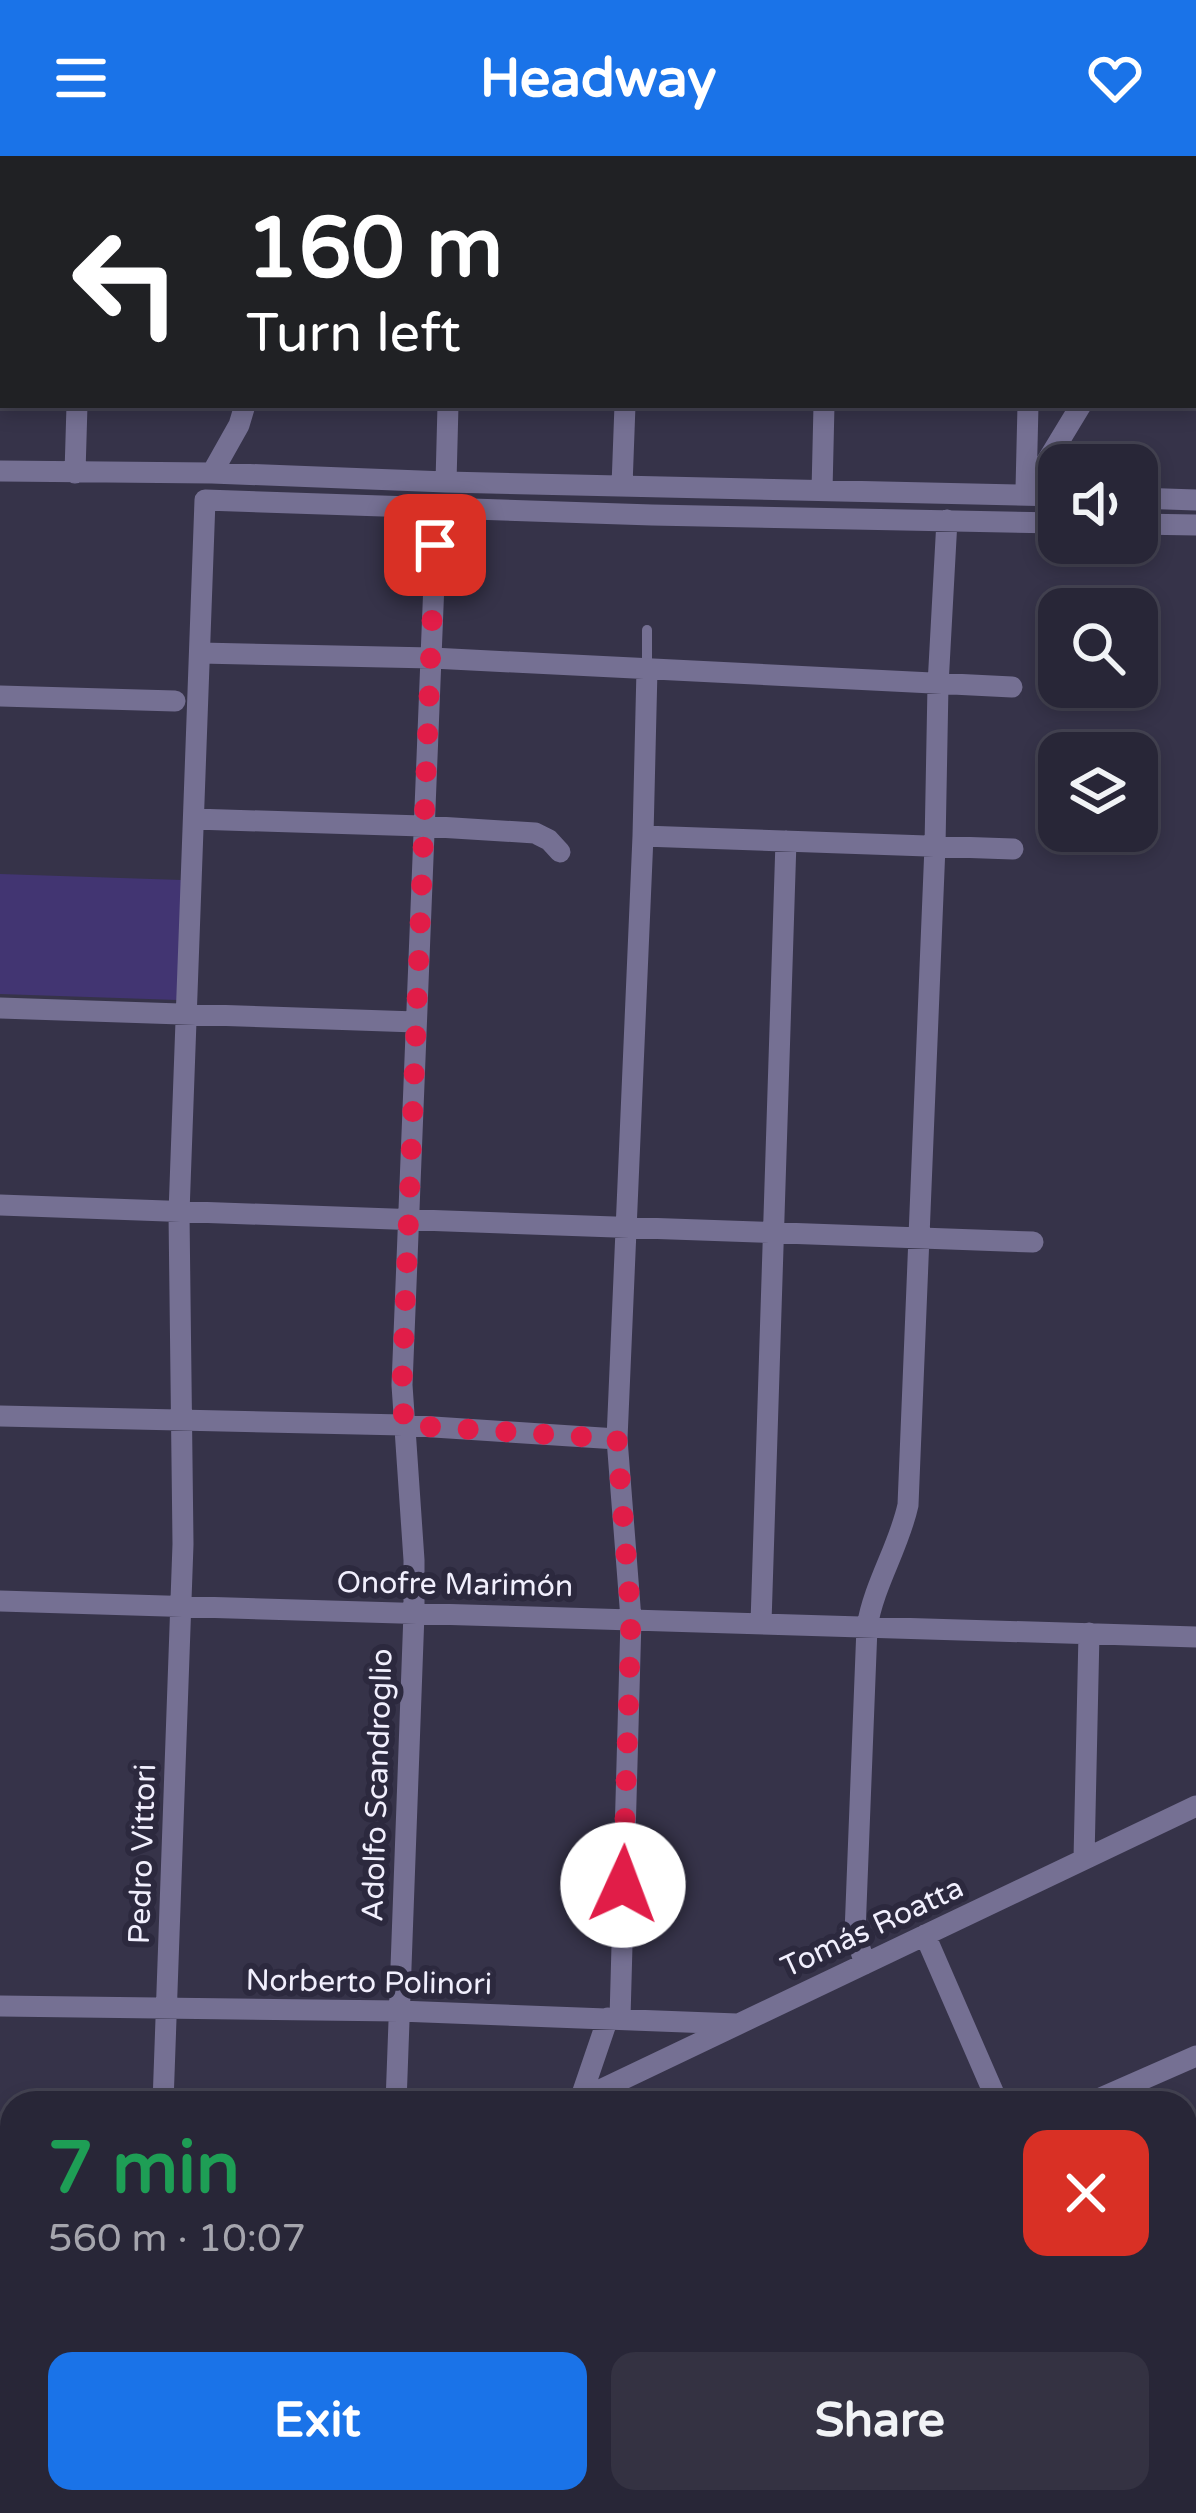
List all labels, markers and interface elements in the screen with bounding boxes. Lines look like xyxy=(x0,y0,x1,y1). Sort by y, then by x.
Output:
icon: menu xyxy=(48,45,114,111)
icon: heart xyxy=(1082,45,1148,111)
text: Headway xyxy=(480,46,716,111)
text: 160 m xyxy=(246,199,503,300)
icon: left xyxy=(48,204,204,360)
text: Turn left xyxy=(246,301,461,366)
map controls xyxy=(1038,444,1158,852)
button: sound xyxy=(1038,444,1158,564)
pin xyxy=(384,494,486,596)
icon: arrive xyxy=(402,512,468,578)
button: search xyxy=(1038,588,1158,708)
button: layers xyxy=(1038,732,1158,852)
street label: Onofre Marimón xyxy=(336,1564,574,1605)
street label: Adolfo Scandroglio xyxy=(354,1648,401,1922)
street label: Pedro Vittori xyxy=(121,1763,164,1945)
position arrow xyxy=(560,1822,686,1948)
street label: Tomás Roatta xyxy=(775,1869,969,1986)
street label: Norberto Polinori xyxy=(245,1962,493,2003)
text: 7 min xyxy=(48,2126,240,2213)
button: close xyxy=(1023,2130,1149,2256)
text: 560 m · 10:07 xyxy=(48,2215,306,2262)
button: Exit xyxy=(48,2352,587,2490)
button: Share xyxy=(611,2352,1149,2490)

